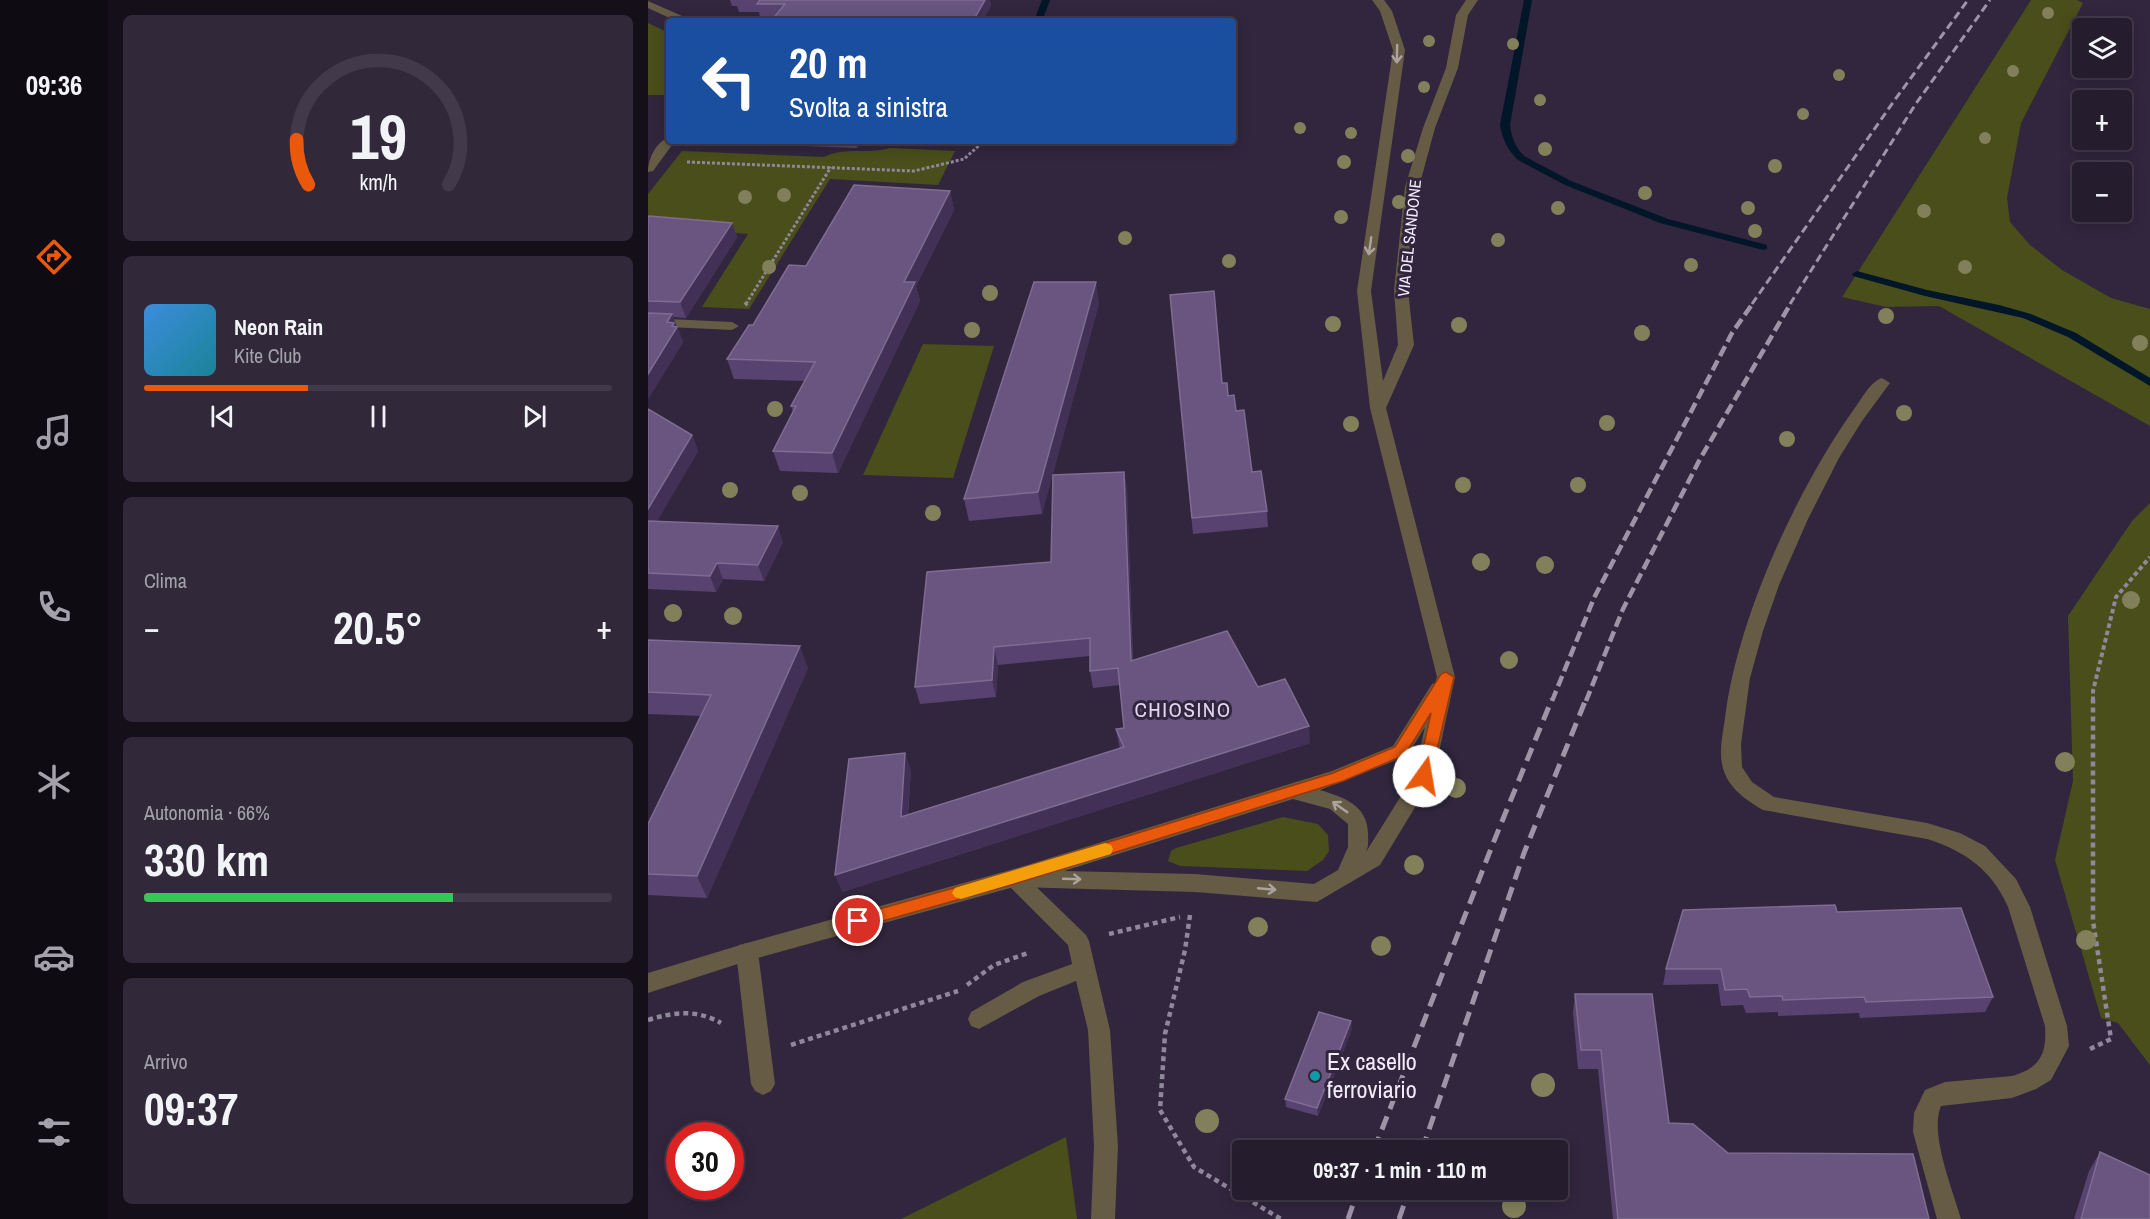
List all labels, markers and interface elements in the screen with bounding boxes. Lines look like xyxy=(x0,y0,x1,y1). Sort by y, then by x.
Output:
map controls xyxy=(2072,18,2132,222)
button: layers xyxy=(2072,18,2132,78)
text: 20 m xyxy=(789,35,868,91)
icon: left xyxy=(690,42,768,120)
one-way arrow xyxy=(1391,43,1403,63)
text: 09:36 xyxy=(26,67,82,103)
text: Svolta a sinistra xyxy=(789,89,948,125)
button: + xyxy=(2072,90,2132,150)
text: 19 xyxy=(350,94,406,178)
button: − xyxy=(2072,162,2132,222)
text: km/h xyxy=(359,168,397,197)
street label: VIA DEL SANDONE xyxy=(1392,178,1426,298)
icon: directions xyxy=(33,236,75,278)
one-way arrow xyxy=(1364,236,1375,256)
text: Neon Rain xyxy=(234,312,323,342)
text: Kite Club xyxy=(234,342,301,369)
icon: previous xyxy=(206,400,239,433)
icon: pause xyxy=(362,400,395,433)
icon: next xyxy=(518,400,551,433)
icon: music xyxy=(33,411,75,453)
text: Clima xyxy=(144,567,187,594)
icon: phone xyxy=(33,586,75,628)
text: 20.5° xyxy=(333,597,423,658)
text: − xyxy=(144,605,160,649)
text: + xyxy=(596,605,612,649)
district label: CHIOSINO xyxy=(1134,695,1232,724)
position arrow xyxy=(1392,744,1456,808)
icon: climate xyxy=(33,761,75,803)
text: Autonomia · 66% xyxy=(144,799,270,826)
one-way arrow xyxy=(1332,801,1348,814)
text: 330 km xyxy=(144,829,269,890)
one-way arrow xyxy=(1062,874,1082,885)
one-way arrow xyxy=(1256,884,1276,895)
pin xyxy=(832,895,883,946)
icon: arrive xyxy=(841,904,874,937)
icon: car xyxy=(33,936,75,978)
place label: Ex casello ferroviario xyxy=(1327,1045,1417,1105)
text: Arrivo xyxy=(144,1048,188,1075)
marker: Ex casello ferroviario xyxy=(1308,1069,1322,1083)
text: 09:37 xyxy=(144,1078,238,1139)
icon: filters xyxy=(33,1111,75,1153)
speed limit sign: 30 xyxy=(666,1122,744,1200)
text: 09:37 · 1 min · 110 m xyxy=(1313,1155,1487,1185)

